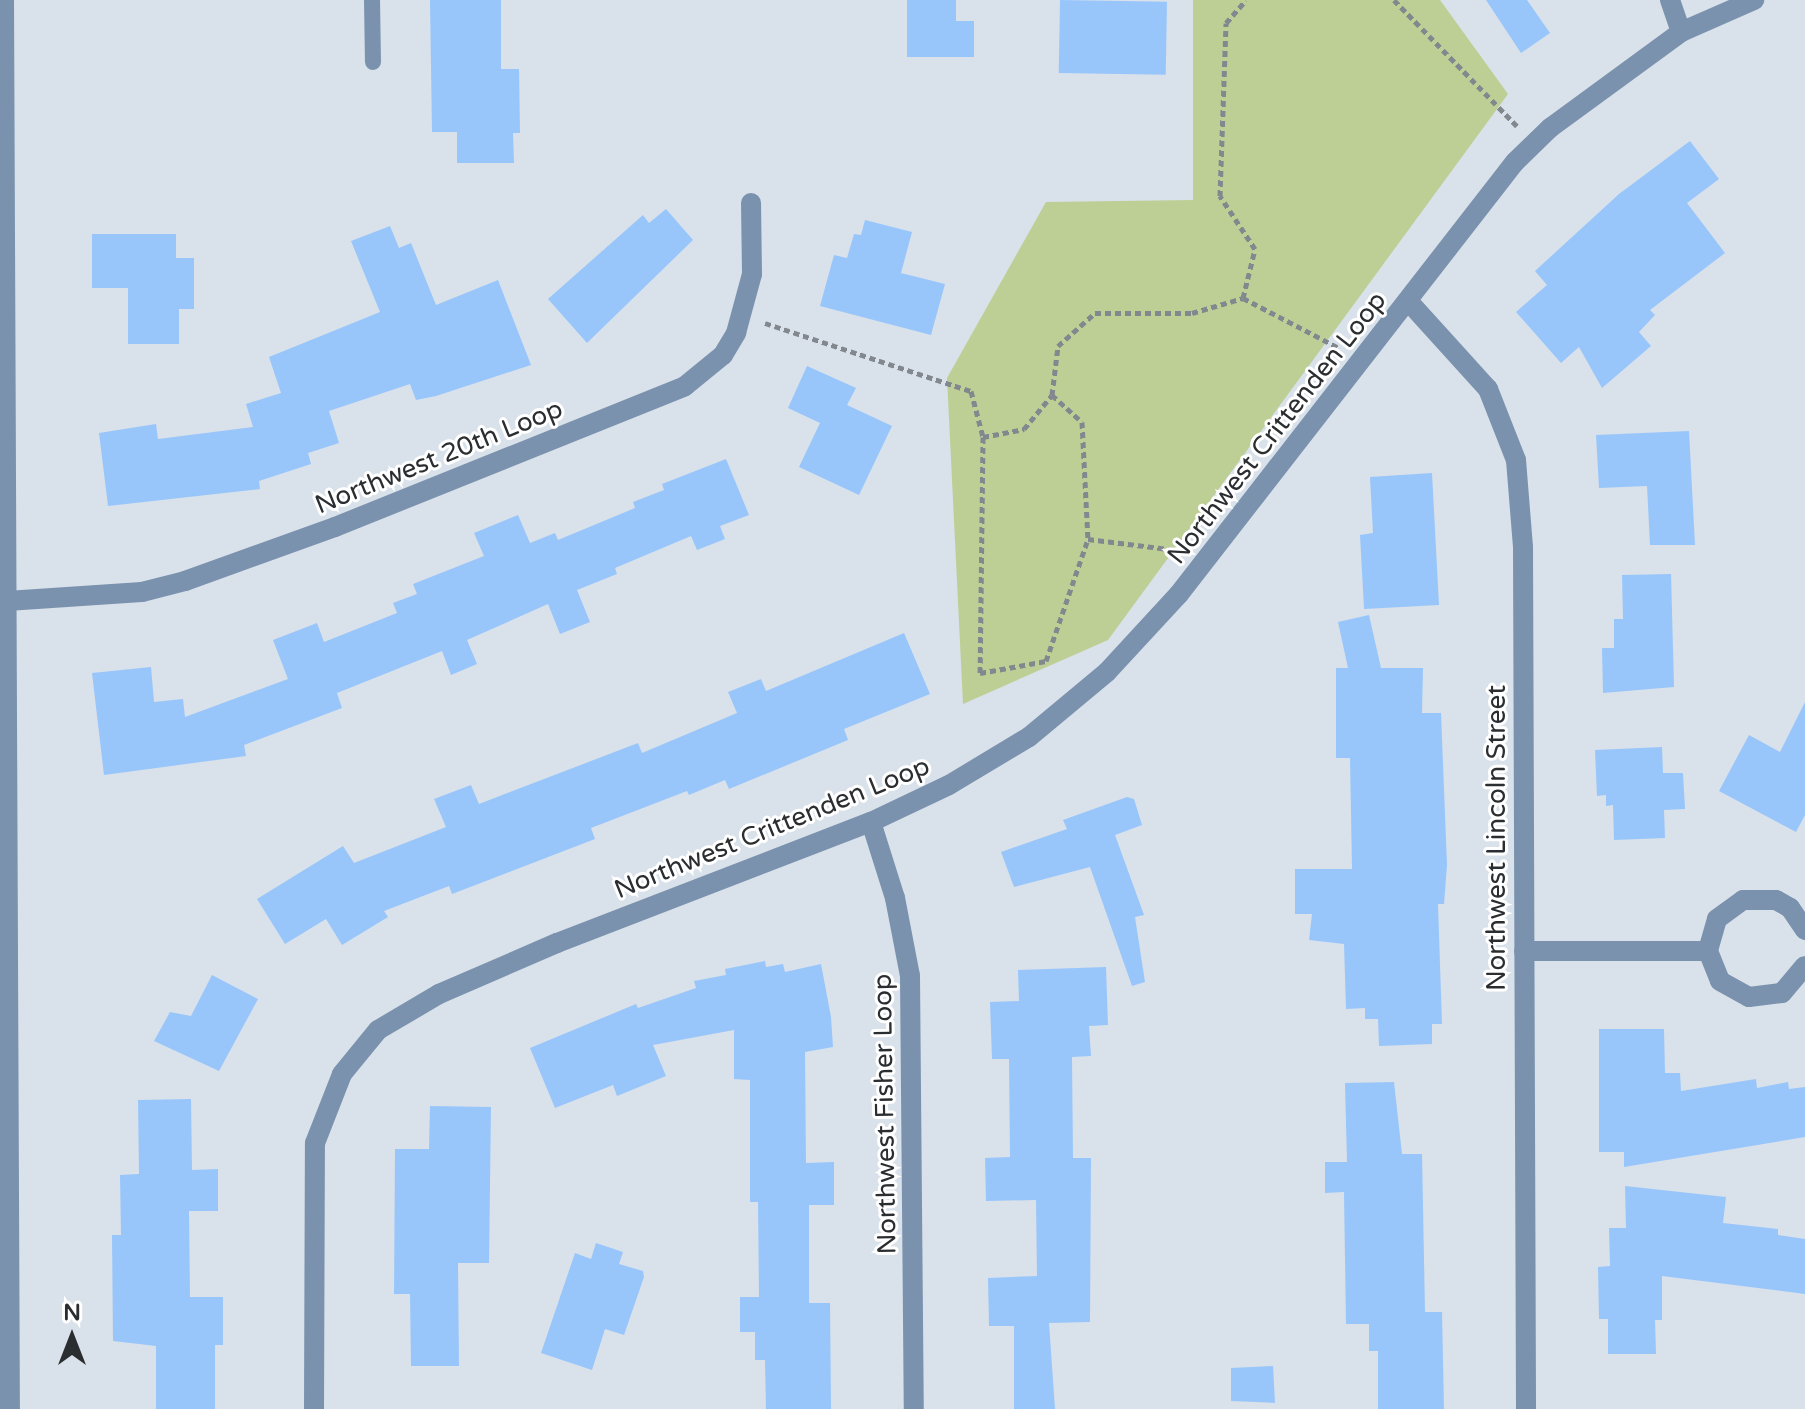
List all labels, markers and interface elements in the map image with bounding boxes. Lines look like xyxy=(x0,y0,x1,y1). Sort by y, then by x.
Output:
street label: Northwest Crittenden Loop xyxy=(1161,286,1393,570)
street label: Northwest 20th Loop xyxy=(311,393,567,521)
street label: Northwest Lincoln Street xyxy=(1481,685,1513,991)
street label: Northwest Crittenden Loop xyxy=(610,750,934,906)
street label: Northwest Fisher Loop xyxy=(867,973,903,1255)
north arrow xyxy=(32,1297,112,1377)
text: N xyxy=(63,1300,81,1326)

